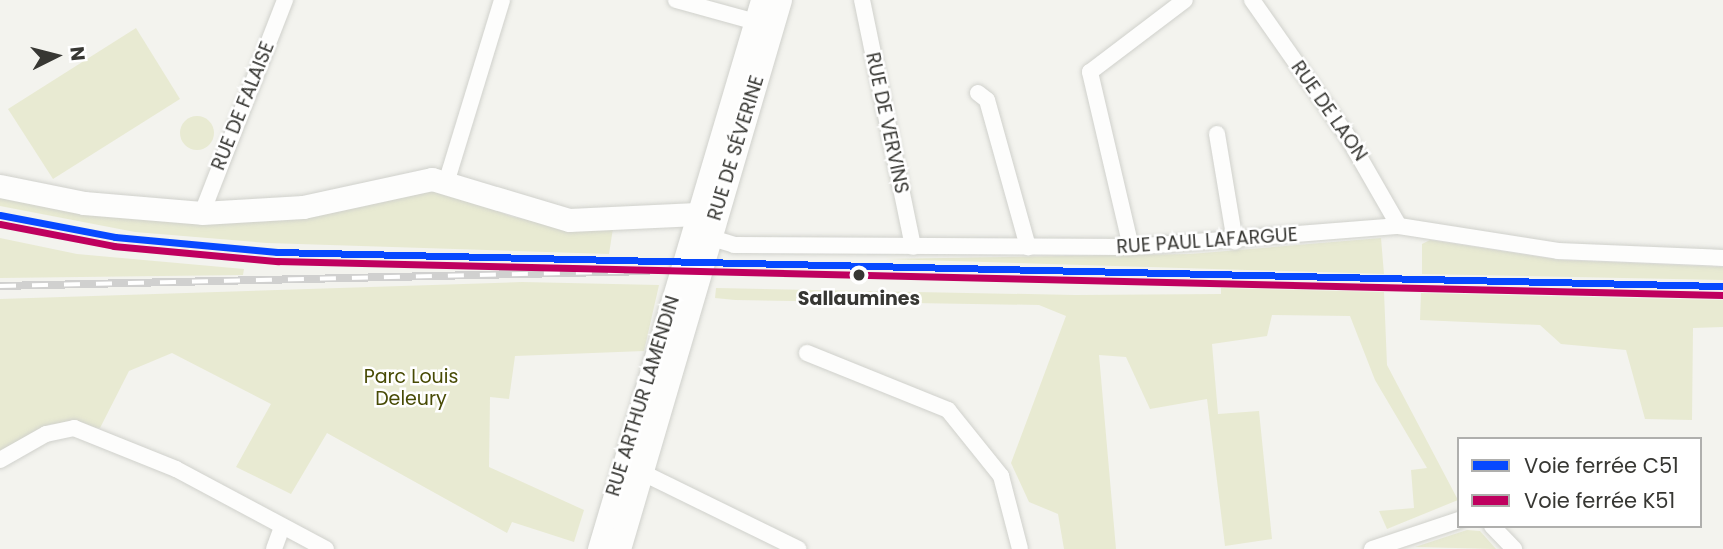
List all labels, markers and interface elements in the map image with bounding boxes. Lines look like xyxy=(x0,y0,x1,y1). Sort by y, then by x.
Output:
north arrow xyxy=(21,21,91,91)
street label: RUE DE FALAISE xyxy=(207,38,279,174)
text: N xyxy=(63,45,92,62)
street label: RUE DE VERVINS xyxy=(861,50,913,196)
street label: RUE DE LAON xyxy=(1286,57,1372,165)
street label: RUE DE SÉVERINE xyxy=(703,73,769,223)
street label: RUE PAUL LAFARGUE xyxy=(1116,223,1298,259)
marker: Sallaumines xyxy=(849,265,869,285)
place label: Sallaumines xyxy=(798,288,920,310)
street label: RUE ARTHUR LAMENDIN xyxy=(602,293,684,499)
park label: Parc Louis Deleury xyxy=(364,366,458,410)
legend xyxy=(1457,437,1702,528)
text: Voie ferrée C51 xyxy=(1524,451,1679,480)
text: Voie ferrée K51 xyxy=(1524,486,1675,515)

